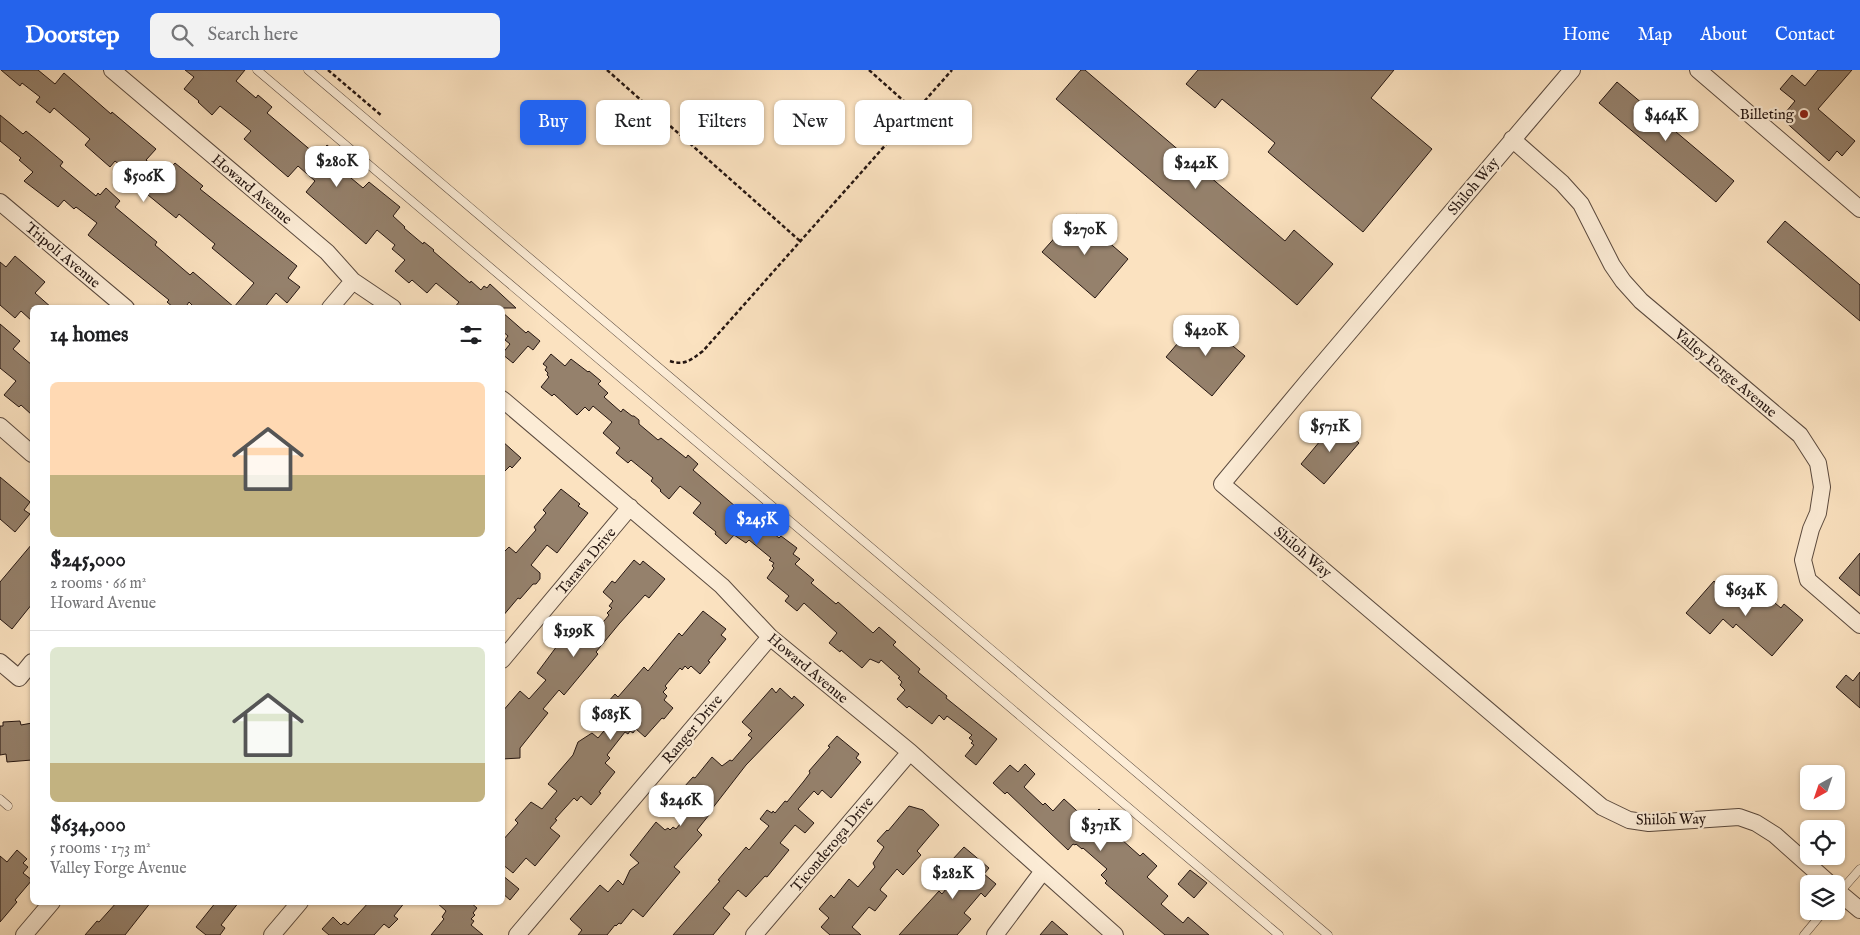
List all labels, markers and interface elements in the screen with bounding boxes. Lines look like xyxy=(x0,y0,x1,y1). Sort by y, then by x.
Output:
search box xyxy=(150,13,500,58)
text: Doorstep xyxy=(25,20,120,51)
icon: search xyxy=(168,21,196,49)
text: Search here xyxy=(208,23,298,47)
text: Home xyxy=(1563,24,1610,47)
text: Map xyxy=(1638,24,1672,47)
text: About xyxy=(1700,24,1747,47)
text: Contact xyxy=(1775,24,1835,47)
chip: Buy xyxy=(520,100,586,145)
chip: Rent xyxy=(596,100,670,145)
chip: Filters xyxy=(680,100,764,145)
chip: New xyxy=(774,100,845,145)
chip: Apartment xyxy=(855,100,972,145)
pin: $464K xyxy=(1631,100,1701,142)
place label: Billeting xyxy=(1740,105,1795,124)
text: $464K xyxy=(1645,106,1687,126)
marker: Billeting xyxy=(1798,108,1810,120)
pin: $280K xyxy=(302,146,372,188)
pin: $242K xyxy=(1161,148,1231,190)
street label: Howard Avenue xyxy=(207,150,296,229)
text: $280K xyxy=(316,152,358,172)
street label: Shiloh Way xyxy=(1444,153,1504,219)
text: $242K xyxy=(1174,154,1218,174)
pin: $506K xyxy=(109,160,179,203)
text: $506K xyxy=(124,167,164,187)
pin: $270K xyxy=(1050,214,1120,256)
street label: Tripoli Avenue xyxy=(21,218,104,293)
text: $270K xyxy=(1063,220,1107,240)
pin: $420K xyxy=(1171,314,1241,357)
icon: filters xyxy=(457,321,485,349)
text: $420K xyxy=(1184,321,1228,341)
text: 14 homes xyxy=(50,322,128,349)
street label: Valley Forge Avenue xyxy=(1670,324,1781,422)
pin: $571K xyxy=(1295,410,1365,453)
icon: home xyxy=(223,414,313,504)
text: $571K xyxy=(1310,417,1350,437)
pin: $245K xyxy=(722,504,792,546)
text: $245K xyxy=(736,510,778,530)
street label: Tarawa Drive xyxy=(553,523,620,599)
street label: Shiloh Way xyxy=(1270,523,1336,583)
text: $245,000 xyxy=(50,547,126,574)
text: 2 rooms · 66 m² xyxy=(50,574,146,594)
pin: $634K xyxy=(1711,574,1781,617)
text: $634K xyxy=(1726,581,1767,601)
text: Howard Avenue xyxy=(50,594,156,614)
pin: $199K xyxy=(539,616,609,658)
text: $199K xyxy=(554,622,594,642)
street label: Howard Avenue xyxy=(763,629,852,708)
icon: home xyxy=(223,680,313,770)
street label: Ranger Drive xyxy=(658,691,727,768)
pin: $685K xyxy=(576,698,646,741)
text: $685K xyxy=(591,705,631,725)
north arrow xyxy=(1800,765,1845,810)
map controls xyxy=(1800,765,1845,920)
pin: $246K xyxy=(646,784,716,827)
text: $246K xyxy=(660,791,702,811)
street label: Ticonderoga Drive xyxy=(787,793,878,896)
street label: Shiloh Way xyxy=(1636,809,1707,830)
pin: $371K xyxy=(1066,810,1136,852)
text: $634,000 xyxy=(50,812,126,839)
text: $371K xyxy=(1081,816,1121,836)
button: locate xyxy=(1800,820,1845,865)
text: 5 rooms · 173 m² xyxy=(50,839,151,859)
pin: $282K xyxy=(918,858,988,900)
text: Valley Forge Avenue xyxy=(50,859,187,879)
text: $282K xyxy=(932,864,974,884)
button: layers xyxy=(1800,875,1845,920)

